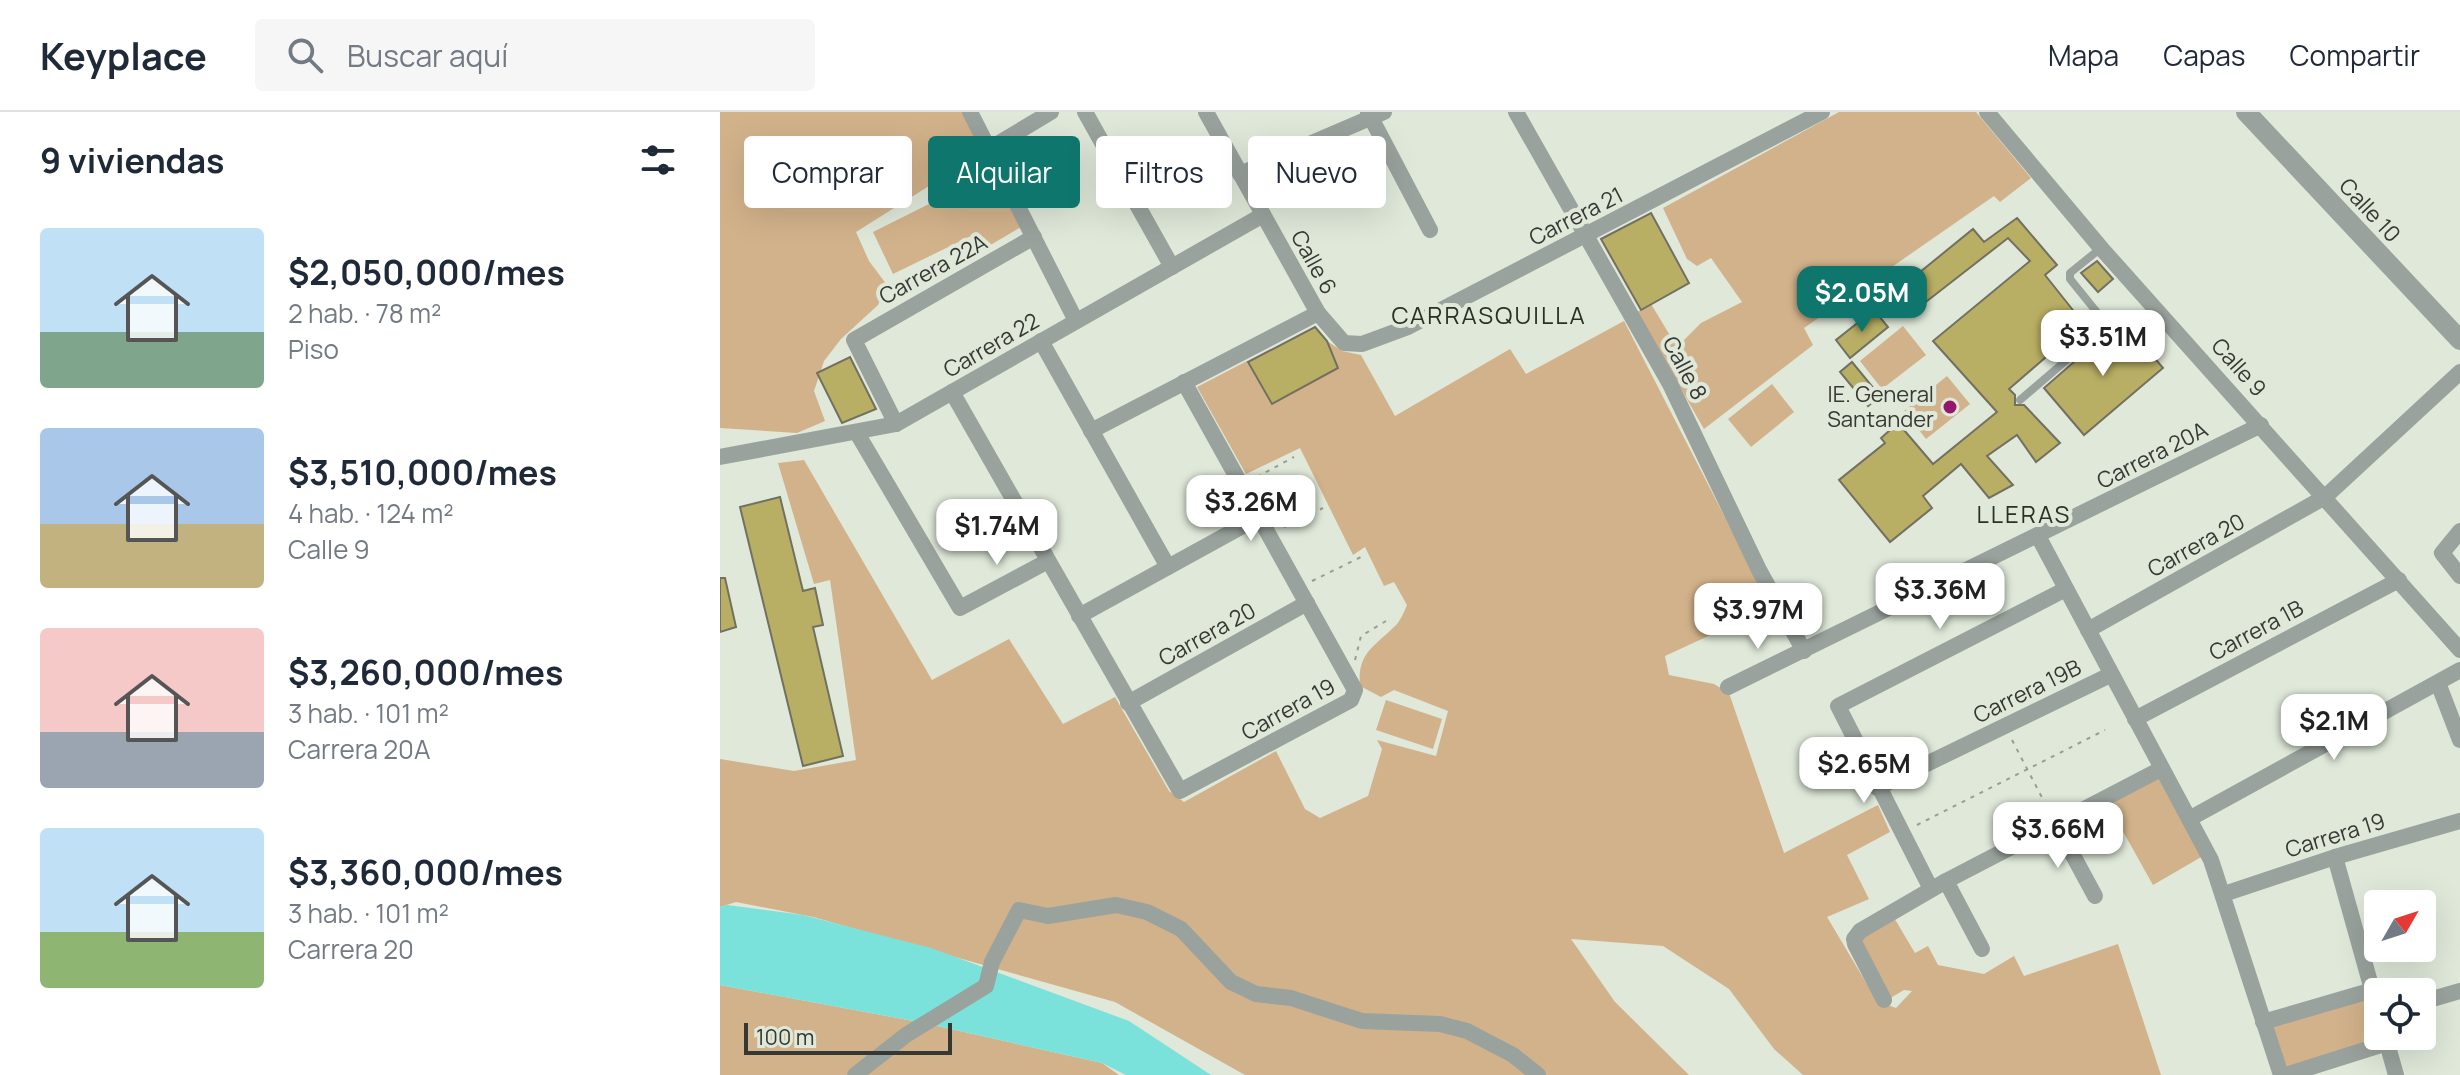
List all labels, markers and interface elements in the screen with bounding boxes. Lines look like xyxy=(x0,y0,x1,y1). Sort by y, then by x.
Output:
search box xyxy=(255,19,815,91)
text: Keyplace xyxy=(40,29,207,81)
icon: search xyxy=(283,33,327,77)
text: Buscar aquí xyxy=(347,35,508,76)
text: Mapa xyxy=(2048,36,2119,74)
text: Capas xyxy=(2163,36,2246,74)
text: Compartir xyxy=(2290,36,2420,74)
chip: Comprar xyxy=(744,136,912,208)
chip: Alquilar xyxy=(928,136,1080,208)
chip: Filtros xyxy=(1096,136,1232,208)
chip: Nuevo xyxy=(1248,136,1386,208)
text: 9 viviendas xyxy=(40,137,225,183)
icon: filters xyxy=(636,138,680,182)
street label: Calle 10 xyxy=(2333,171,2407,249)
street label: Carrera 21 xyxy=(1524,180,1628,252)
street label: Calle 6 xyxy=(1284,224,1344,300)
street label: Carrera 22A xyxy=(874,227,992,311)
text: $2,050,000/mes xyxy=(288,249,565,295)
icon: home xyxy=(104,260,200,356)
pin: $2.05M xyxy=(1797,266,1927,334)
text: $2.05M xyxy=(1815,274,1909,310)
text: 2 hab. · 78 m² xyxy=(288,295,441,331)
district label: CARRASQUILLA xyxy=(1391,298,1587,331)
street label: Carrera 22 xyxy=(938,306,1044,384)
pin: $3.51M xyxy=(2038,310,2168,378)
text: $3.51M xyxy=(2059,318,2147,354)
text: Piso xyxy=(288,331,339,367)
street label: Calle 8 xyxy=(1656,331,1714,405)
street label: Calle 9 xyxy=(2205,331,2273,403)
place label: IE. General Santander xyxy=(1827,379,1934,434)
marker: IE. General Santander xyxy=(1941,398,1959,416)
street label: Carrera 20A xyxy=(2092,414,2213,496)
text: $3,510,000/mes xyxy=(288,449,557,495)
icon: home xyxy=(104,460,200,556)
pin: $3.26M xyxy=(1186,475,1316,543)
text: $3.26M xyxy=(1204,483,1298,519)
text: 4 hab. · 124 m² xyxy=(288,495,454,531)
district label: LLERAS xyxy=(1977,497,2071,530)
pin: $1.74M xyxy=(932,499,1062,567)
street label: Carrera 20 xyxy=(2142,506,2250,584)
text: $1.74M xyxy=(954,507,1040,543)
text: Calle 9 xyxy=(288,531,370,567)
pin: $3.36M xyxy=(1875,563,2005,631)
text: $3.36M xyxy=(1894,571,1986,607)
pin: $3.97M xyxy=(1693,583,1823,651)
text: $3.97M xyxy=(1712,591,1804,627)
street label: Carrera 1B xyxy=(2204,593,2308,667)
street label: Carrera 20 xyxy=(1153,595,1261,673)
text: $3,260,000/mes xyxy=(288,649,564,695)
street label: Carrera 19B xyxy=(1968,652,2086,730)
icon: home xyxy=(104,660,200,756)
street label: Carrera 19 xyxy=(1236,671,1340,747)
pin: $2.1M xyxy=(2278,694,2390,762)
text: 3 hab. · 101 m² xyxy=(288,695,449,731)
text: $2.1M xyxy=(2299,702,2369,738)
text: Carrera 20A xyxy=(288,731,430,767)
pin: $2.65M xyxy=(1799,737,1929,805)
text: $2.65M xyxy=(1817,745,1911,781)
pin: $3.66M xyxy=(1993,802,2123,870)
street label: Carrera 19 xyxy=(2281,806,2389,864)
text: $3.66M xyxy=(2011,810,2105,846)
text: $3,360,000/mes xyxy=(288,849,563,895)
icon: home xyxy=(104,860,200,956)
north arrow xyxy=(2364,890,2436,962)
map controls xyxy=(2364,890,2436,1050)
text: 3 hab. · 101 m² xyxy=(288,895,449,931)
text: Carrera 20 xyxy=(288,931,414,967)
button: locate xyxy=(2364,978,2436,1050)
scale bar xyxy=(744,1019,952,1055)
text: 100 m xyxy=(756,1022,814,1052)

